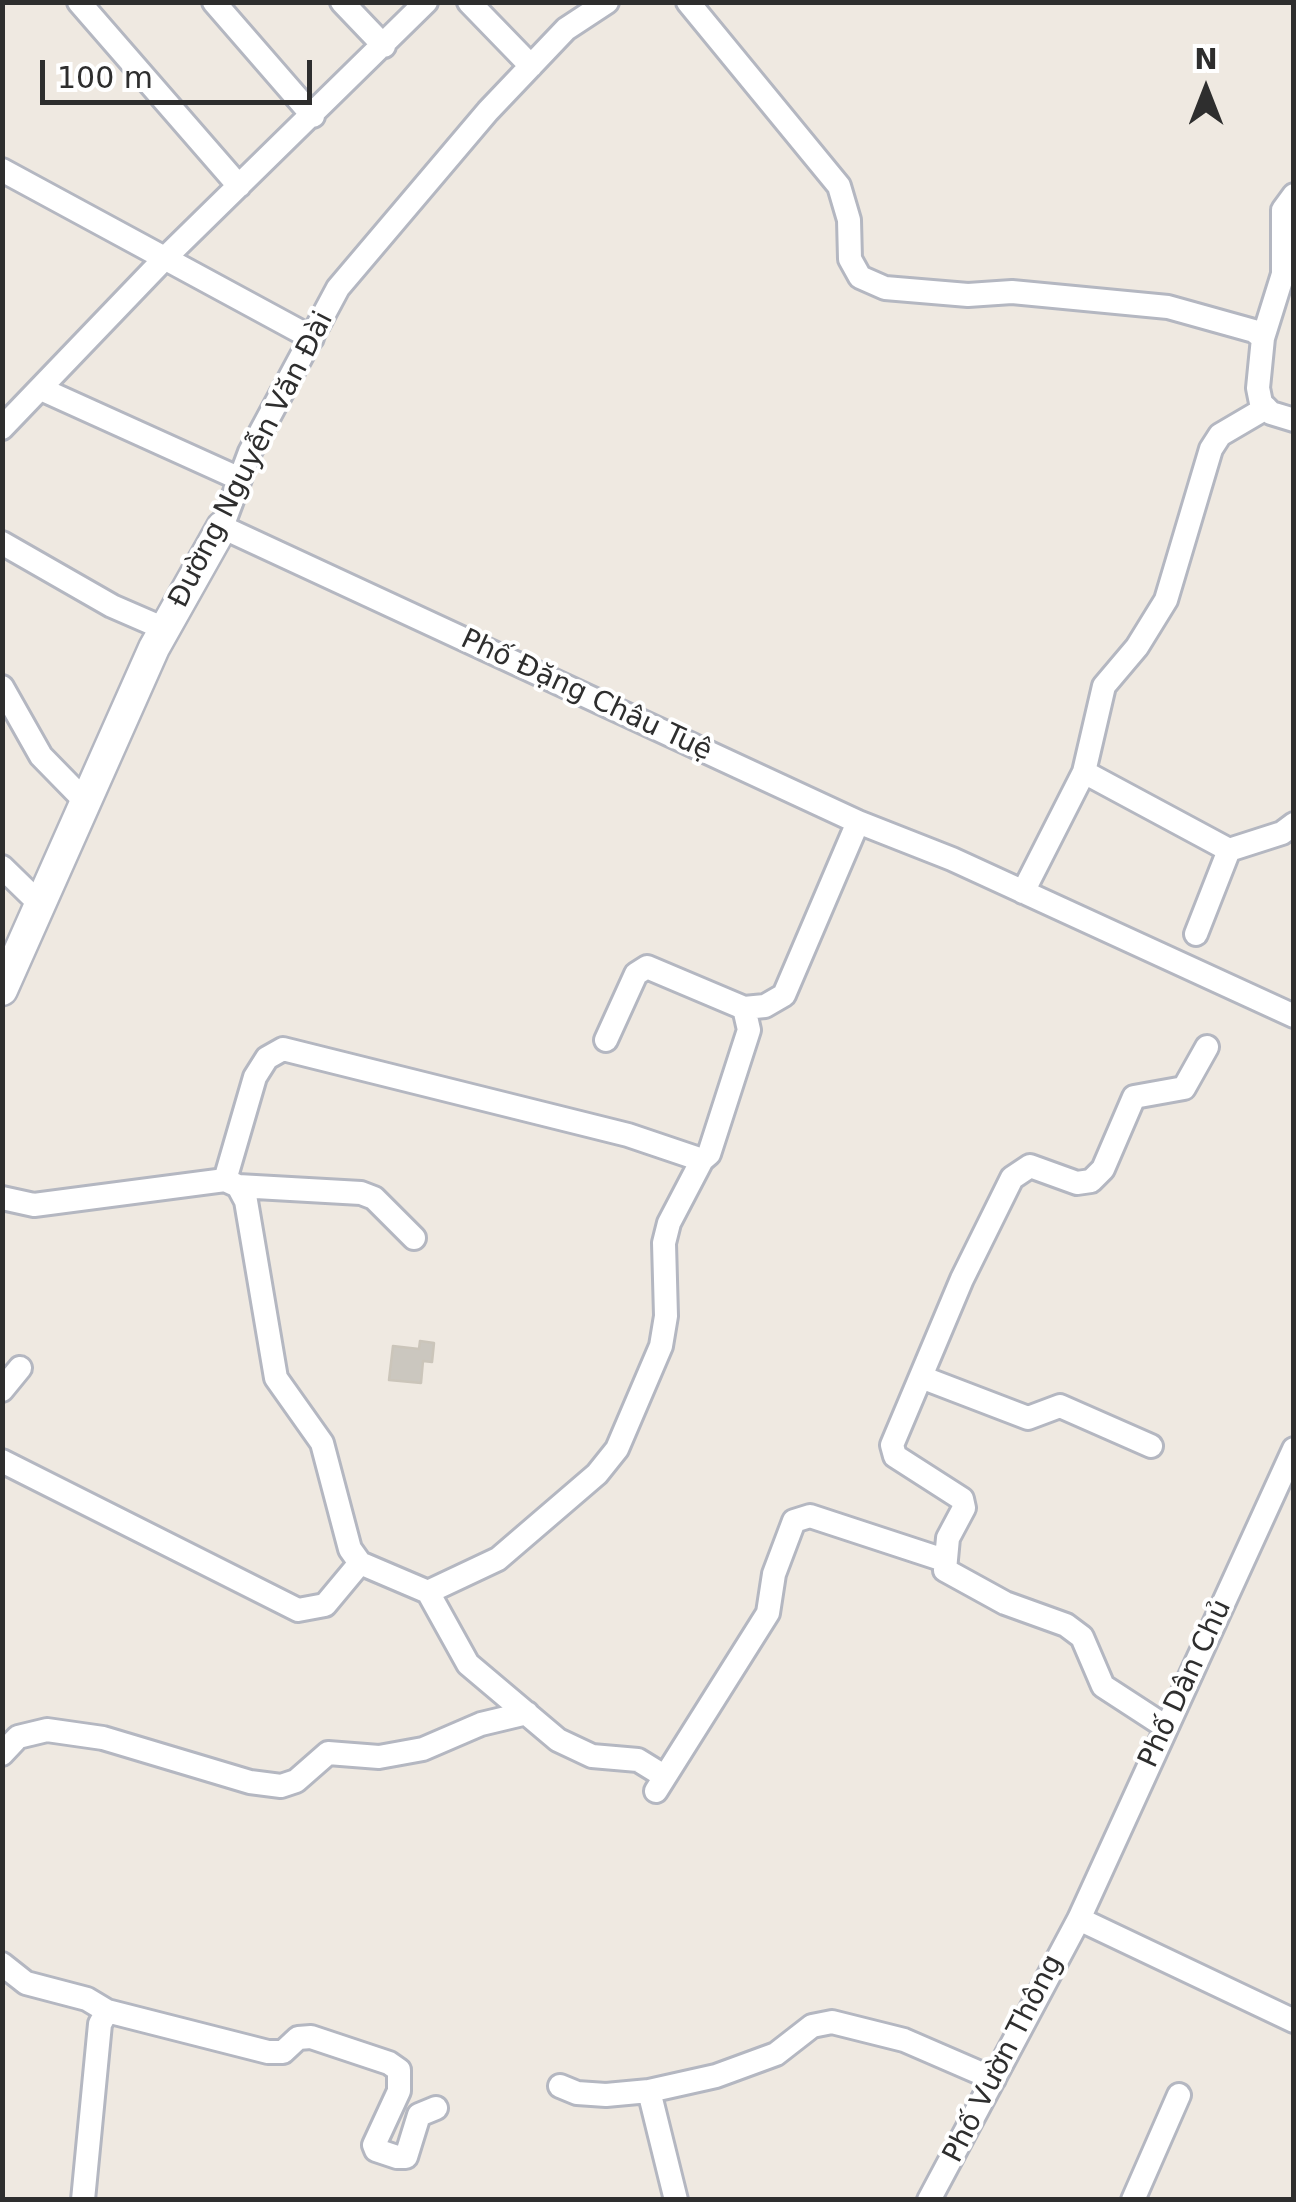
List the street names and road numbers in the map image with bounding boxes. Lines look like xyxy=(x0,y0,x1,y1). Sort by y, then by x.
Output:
street label: Đường Nguyễn Văn Đài xyxy=(163,306,341,614)
street label: Phố Đặng Châu Tuệ xyxy=(455,623,717,769)
street label: Phố Dân Chủ xyxy=(1133,1595,1239,1773)
street label: Phố Vườn Thông xyxy=(937,1949,1071,2169)

